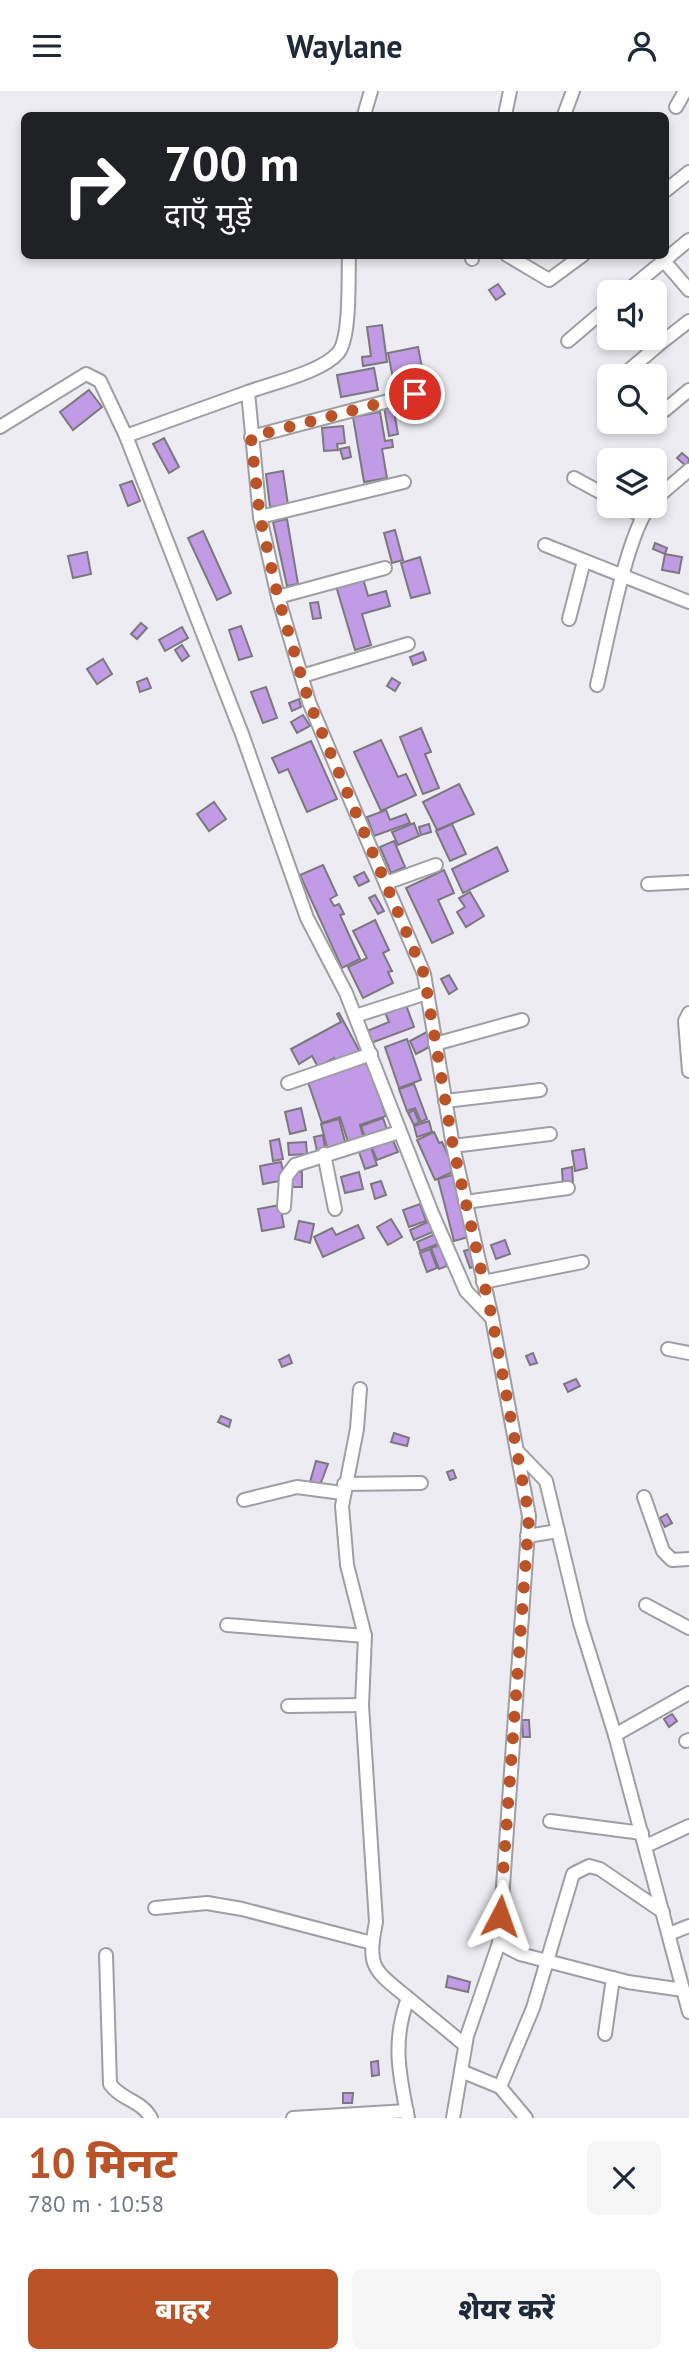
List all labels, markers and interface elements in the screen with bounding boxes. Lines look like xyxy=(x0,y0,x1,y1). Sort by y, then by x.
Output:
text: Waylane xyxy=(286,25,403,67)
icon: menu xyxy=(28,27,66,65)
icon: person xyxy=(623,27,661,65)
text: 700 m xyxy=(164,131,299,195)
icon: right xyxy=(49,140,140,231)
text: दाएँ मुड़ें xyxy=(164,193,252,235)
map controls xyxy=(597,280,667,518)
button: sound xyxy=(597,280,667,350)
pin xyxy=(385,364,445,424)
button: search xyxy=(597,364,667,434)
icon: arrive xyxy=(396,375,434,413)
button: layers xyxy=(597,448,667,518)
position arrow xyxy=(463,1879,537,1953)
text: 10 मिनट xyxy=(28,2135,177,2190)
button: close xyxy=(587,2141,661,2215)
text: 780 m · 10:58 xyxy=(28,2189,164,2218)
button: बाहर xyxy=(28,2269,338,2349)
button: शेयर करें xyxy=(352,2269,661,2349)

